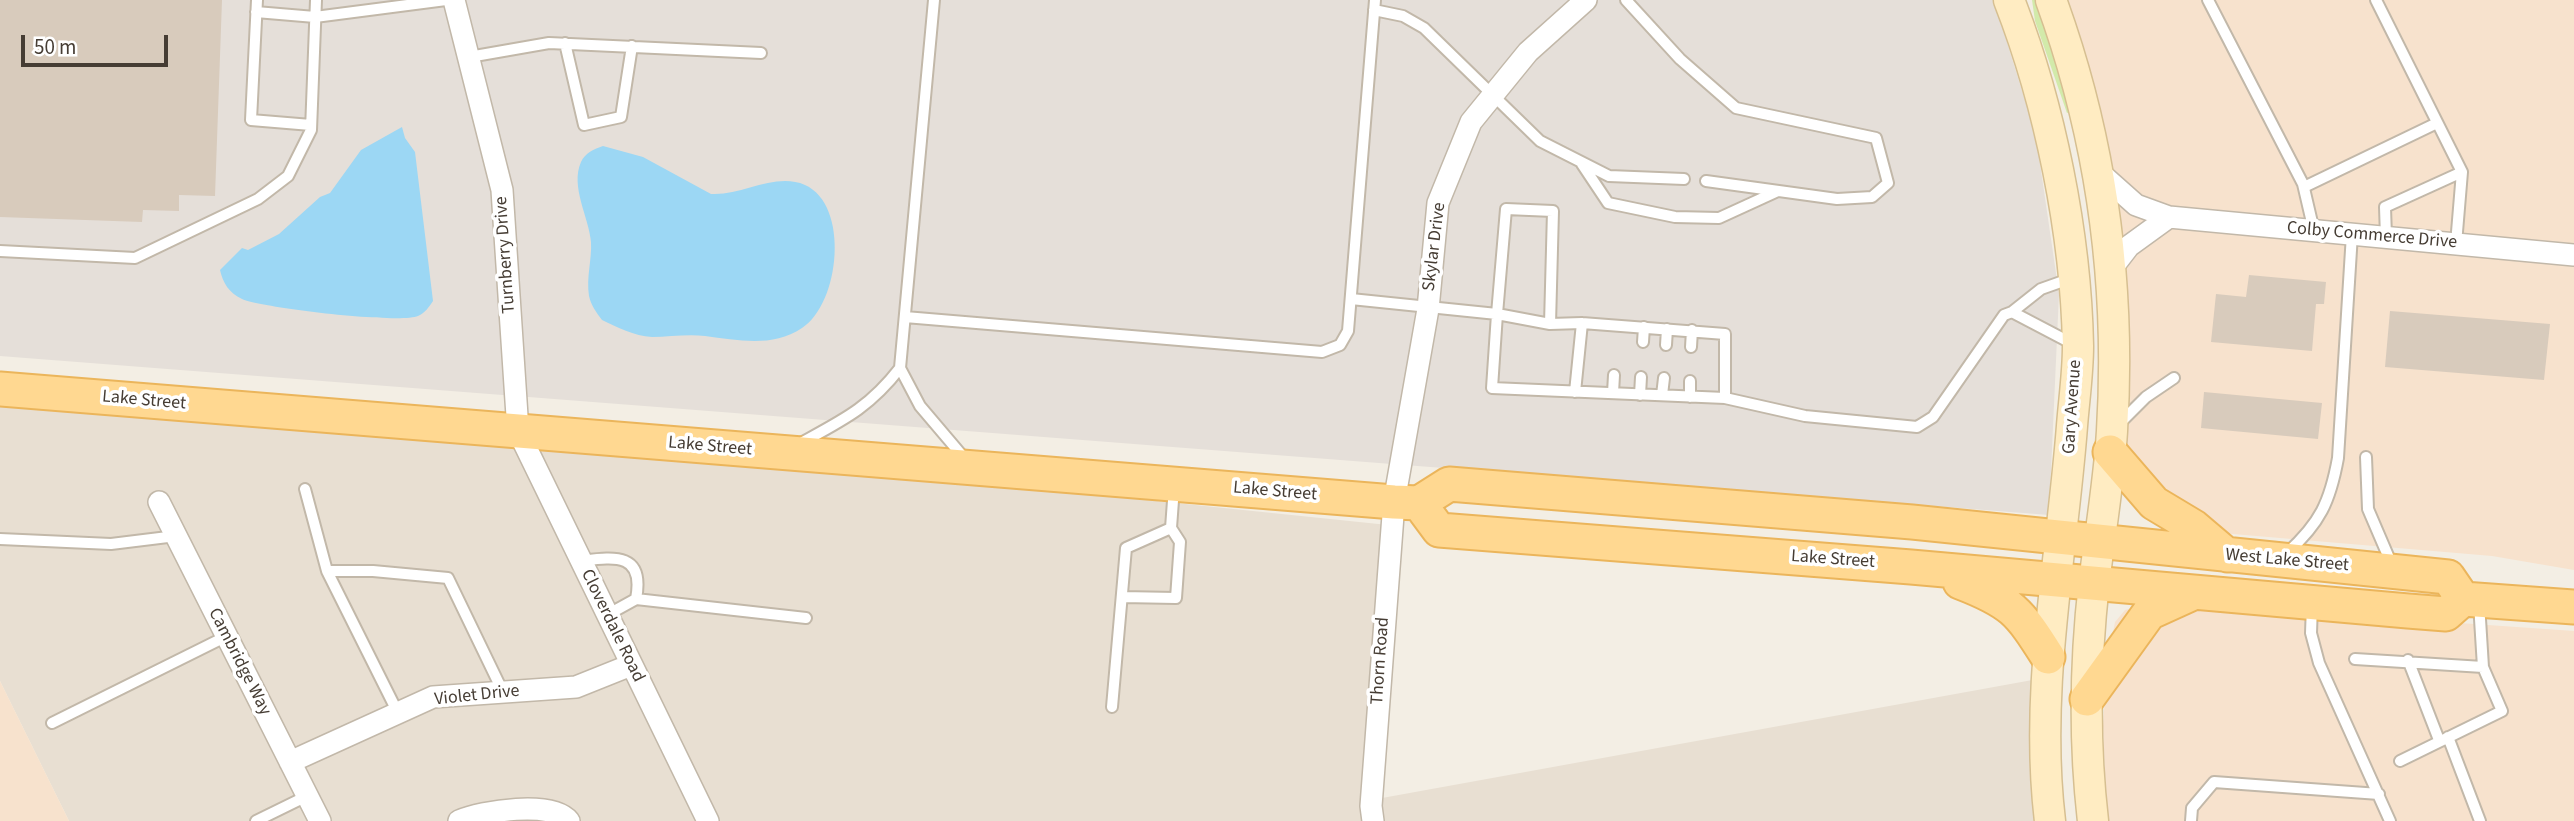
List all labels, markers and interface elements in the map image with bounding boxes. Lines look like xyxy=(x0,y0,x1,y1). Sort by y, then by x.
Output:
scale bar xyxy=(24,21,172,65)
text: 50 m xyxy=(34,32,76,62)
street label: Turnberry Drive xyxy=(491,196,521,314)
street label: Skylar Drive xyxy=(1419,201,1451,293)
street label: Colby Commerce Drive xyxy=(2286,218,2458,254)
street label: Gary Avenue xyxy=(2059,359,2087,455)
street label: Lake Street xyxy=(101,387,187,415)
street label: Lake Street xyxy=(667,433,753,461)
street label: Lake Street xyxy=(1232,478,1318,506)
street label: West Lake Street xyxy=(2224,545,2350,577)
street label: Lake Street xyxy=(1790,546,1876,574)
street label: Cloverdale Road xyxy=(575,566,649,686)
street label: Cambridge Way xyxy=(203,605,275,719)
street label: Thorn Road xyxy=(1367,617,1395,705)
street label: Violet Drive xyxy=(433,681,521,711)

